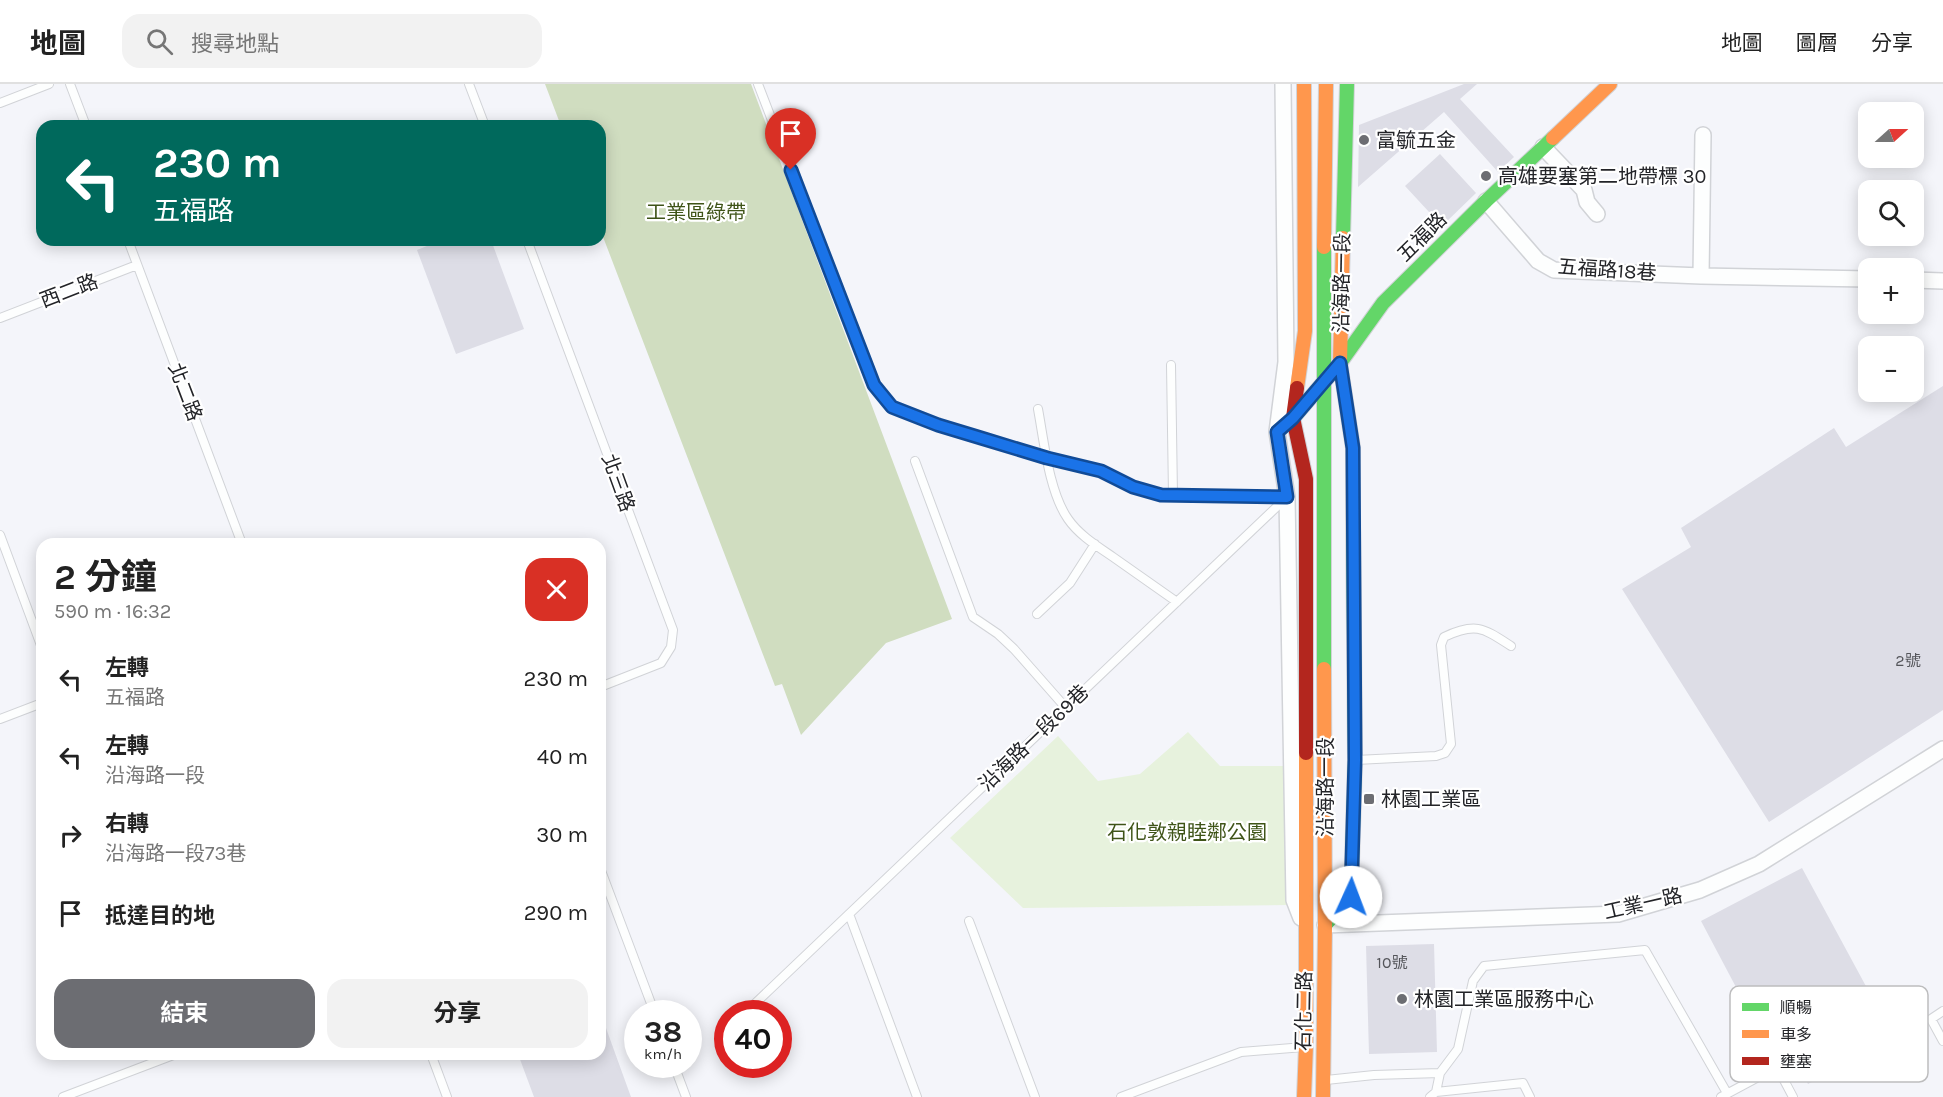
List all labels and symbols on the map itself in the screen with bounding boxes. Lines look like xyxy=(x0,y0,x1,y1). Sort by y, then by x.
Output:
north arrow xyxy=(1858,102,1924,168)
pin xyxy=(765,108,816,170)
place label: 富毓五金 xyxy=(1376,129,1456,152)
marker: 富毓五金 xyxy=(1357,133,1371,147)
place label: 高雄要塞第二地帶標 30 xyxy=(1498,165,1706,188)
marker: 高雄要塞第二地帶標 30 xyxy=(1479,169,1493,183)
park label: 工業區綠帶 xyxy=(646,201,746,224)
street label: 五福路 xyxy=(1393,208,1451,266)
street label: 沿海路一段 xyxy=(1330,233,1354,333)
street label: 五福路18巷 xyxy=(1557,255,1657,285)
street label: 西二路 xyxy=(37,270,101,312)
street label: 北二路 xyxy=(164,360,206,424)
street label: 北三路 xyxy=(597,451,639,515)
house number: 2號 xyxy=(1895,651,1921,670)
street label: 沿海路一段69巷 xyxy=(975,680,1093,796)
street label: 沿海路一段 xyxy=(1314,737,1337,837)
place label: 林園工業區 xyxy=(1381,788,1481,811)
marker: 林園工業區 xyxy=(1362,792,1376,806)
park label: 石化敦親睦鄰公園 xyxy=(1107,821,1267,844)
position arrow xyxy=(1319,865,1383,929)
street label: 工業一路 xyxy=(1601,884,1685,924)
house number: 10號 xyxy=(1377,953,1407,972)
street label: 石化二路 xyxy=(1292,971,1316,1051)
legend xyxy=(1730,986,1928,1082)
place label: 林園工業區服務中心 xyxy=(1414,988,1594,1011)
marker: 林園工業區服務中心 xyxy=(1395,992,1409,1006)
text: 順暢 xyxy=(1780,998,1812,1017)
speed limit sign: 40 xyxy=(714,1000,792,1078)
text: 車多 xyxy=(1780,1025,1812,1044)
text: 壅塞 xyxy=(1780,1052,1812,1071)

